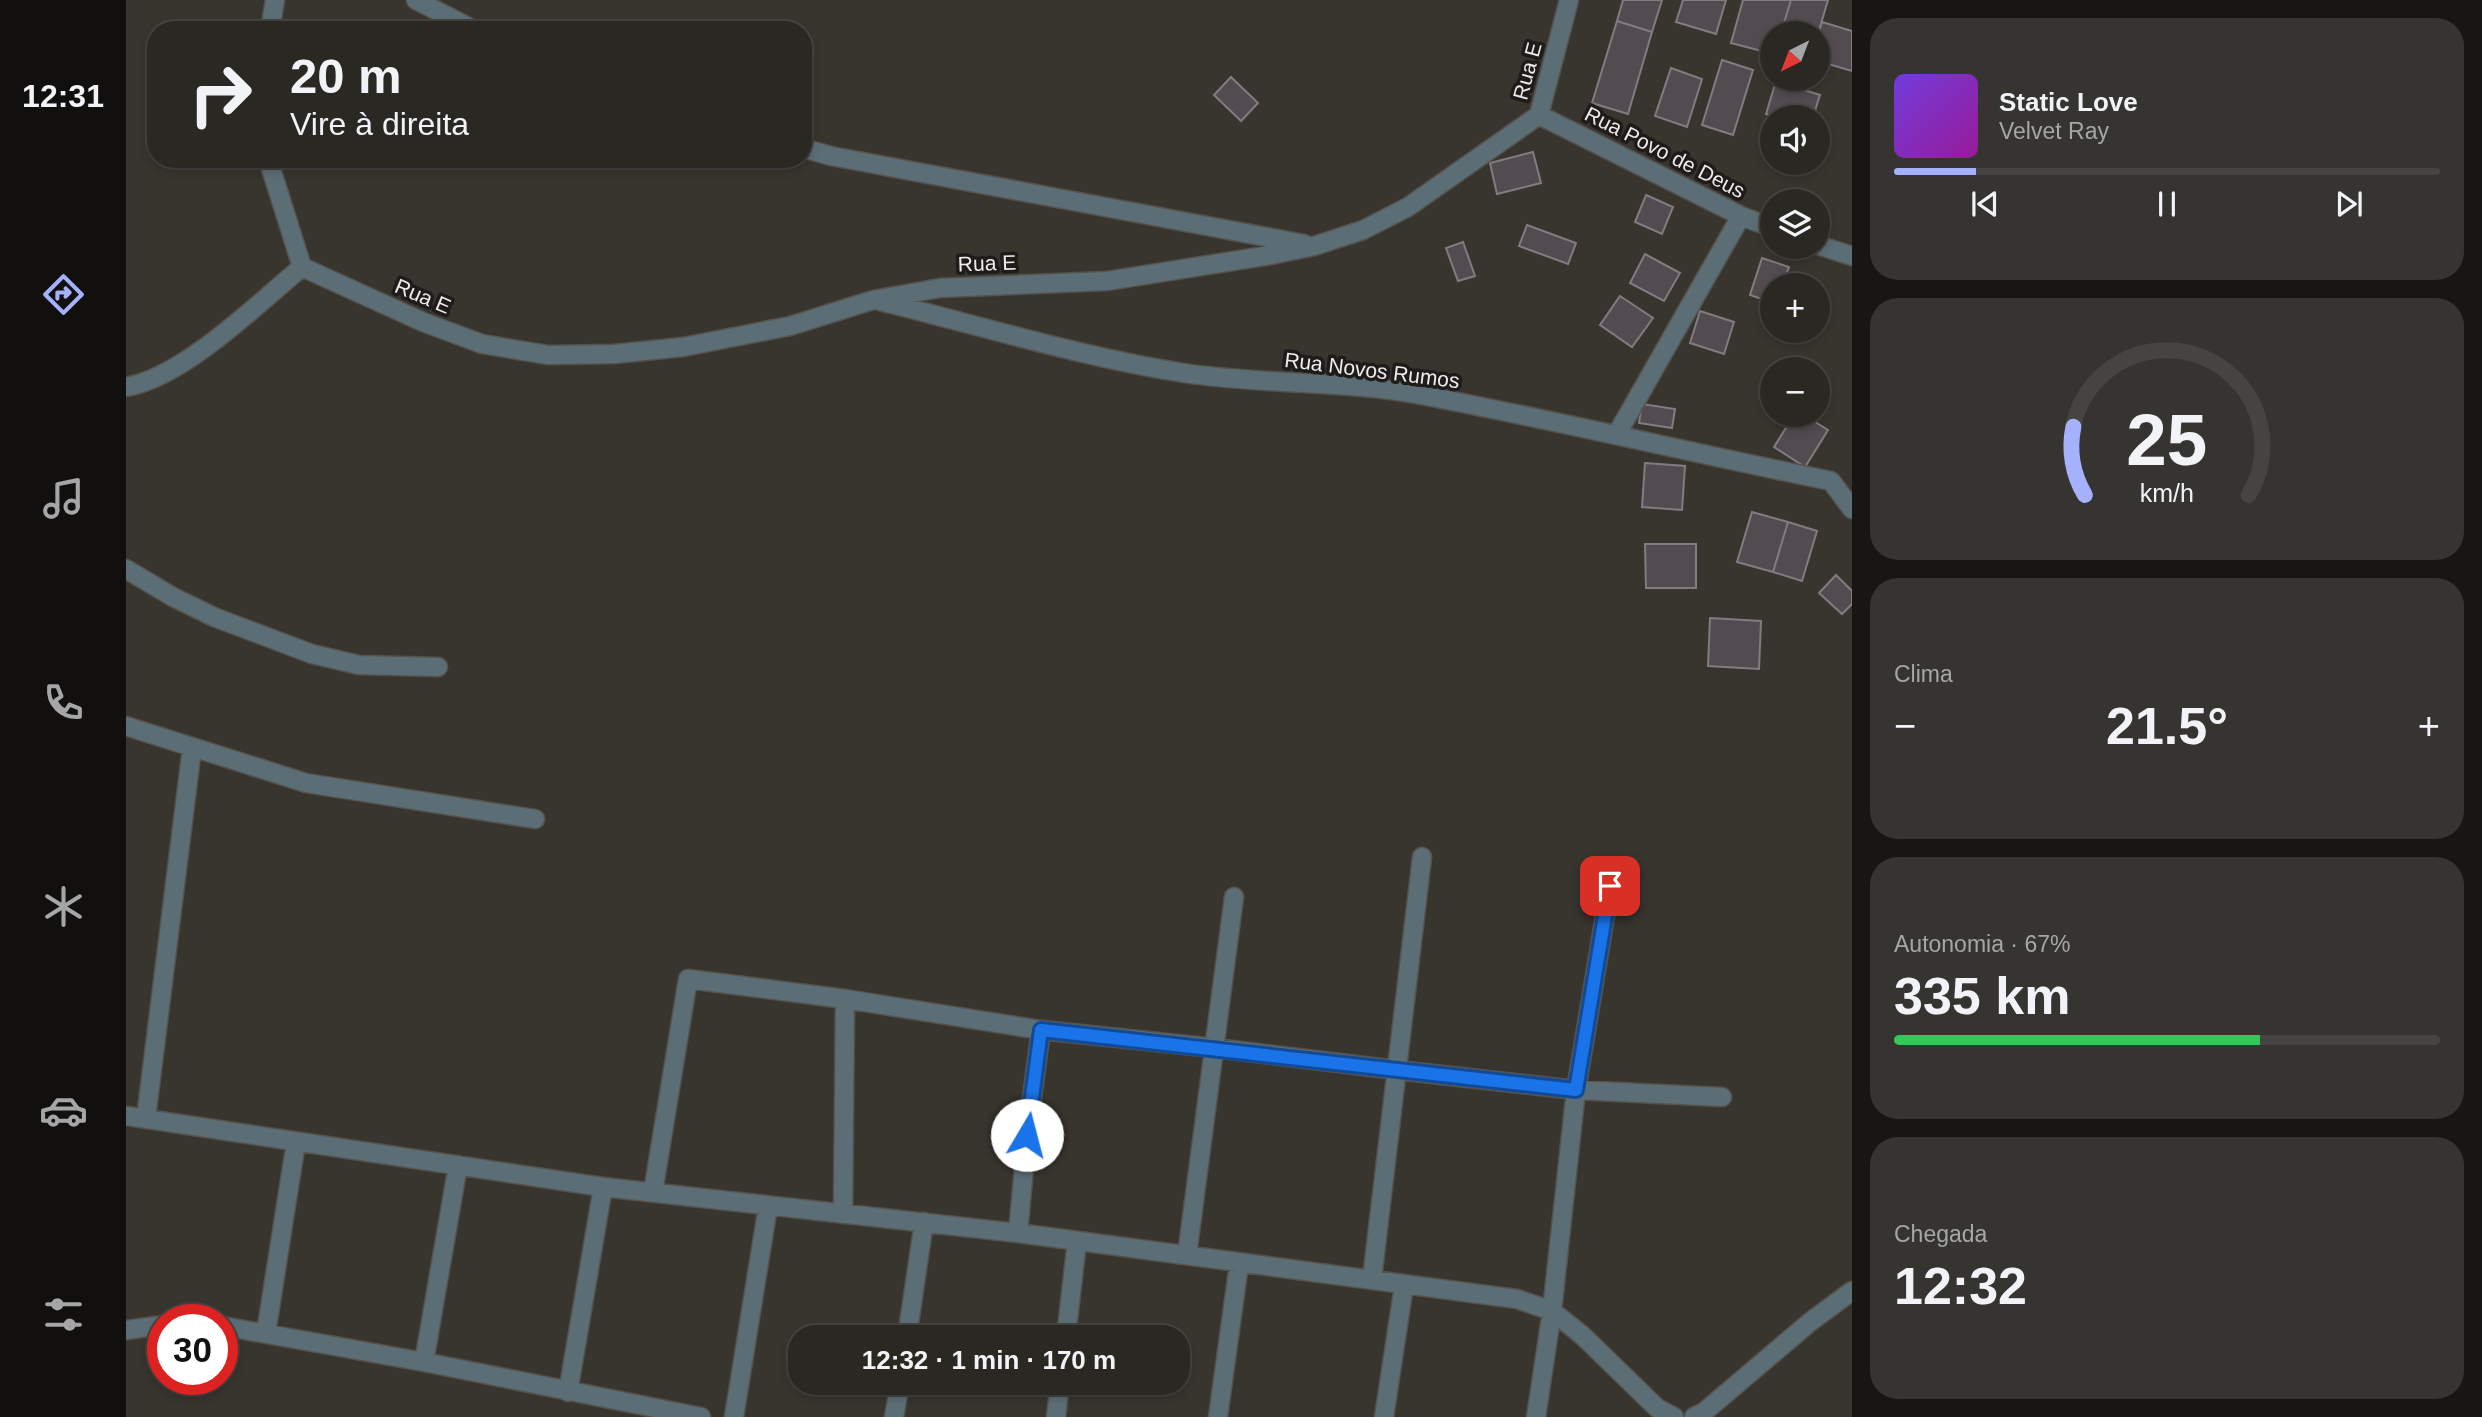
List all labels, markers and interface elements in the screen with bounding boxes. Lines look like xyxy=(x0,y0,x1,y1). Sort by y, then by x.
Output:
north arrow xyxy=(1760,21,1830,91)
map controls xyxy=(1760,21,1830,427)
street label: Rua E xyxy=(1508,40,1546,102)
icon: right xyxy=(175,49,266,140)
text: 20 m xyxy=(290,49,402,103)
text: 12:31 xyxy=(22,78,104,114)
text: Static Love xyxy=(1999,87,2138,117)
street label: Rua Povo de Deus xyxy=(1581,102,1749,202)
button: sound xyxy=(1760,105,1830,175)
text: Vire à direita xyxy=(290,106,469,142)
text: Velvet Ray xyxy=(1999,118,2109,144)
icon: previous xyxy=(1966,185,2004,223)
icon: pause xyxy=(2148,185,2186,223)
icon: next xyxy=(2330,185,2368,223)
button: layers xyxy=(1760,189,1830,259)
street label: Rua E xyxy=(957,250,1017,276)
icon: directions xyxy=(39,270,88,319)
button: + xyxy=(1760,273,1830,343)
street label: Rua E xyxy=(392,274,454,318)
street label: Rua Novos Rumos xyxy=(1283,348,1461,392)
button: − xyxy=(1760,357,1830,427)
text: 25 xyxy=(2127,399,2207,480)
icon: music xyxy=(39,474,88,523)
text: km/h xyxy=(2140,478,2194,506)
text: Clima xyxy=(1894,661,1953,687)
icon: phone xyxy=(39,678,88,727)
text: 21.5° xyxy=(2106,697,2228,755)
text: − xyxy=(1894,705,1916,747)
text: + xyxy=(2418,705,2440,747)
pin xyxy=(1580,856,1640,916)
icon: arrive xyxy=(1591,867,1629,905)
icon: climate xyxy=(39,882,88,931)
text: Autonomia · 67% xyxy=(1894,931,2070,957)
text: 335 km xyxy=(1894,967,2070,1025)
icon: car xyxy=(39,1086,88,1135)
position arrow xyxy=(990,1098,1064,1172)
text: Chegada xyxy=(1894,1221,1987,1247)
text: 12:32 xyxy=(1894,1257,2027,1315)
icon: filters xyxy=(39,1290,88,1339)
speed limit sign: 30 xyxy=(147,1304,238,1395)
text: 12:32 · 1 min · 170 m xyxy=(862,1345,1116,1375)

